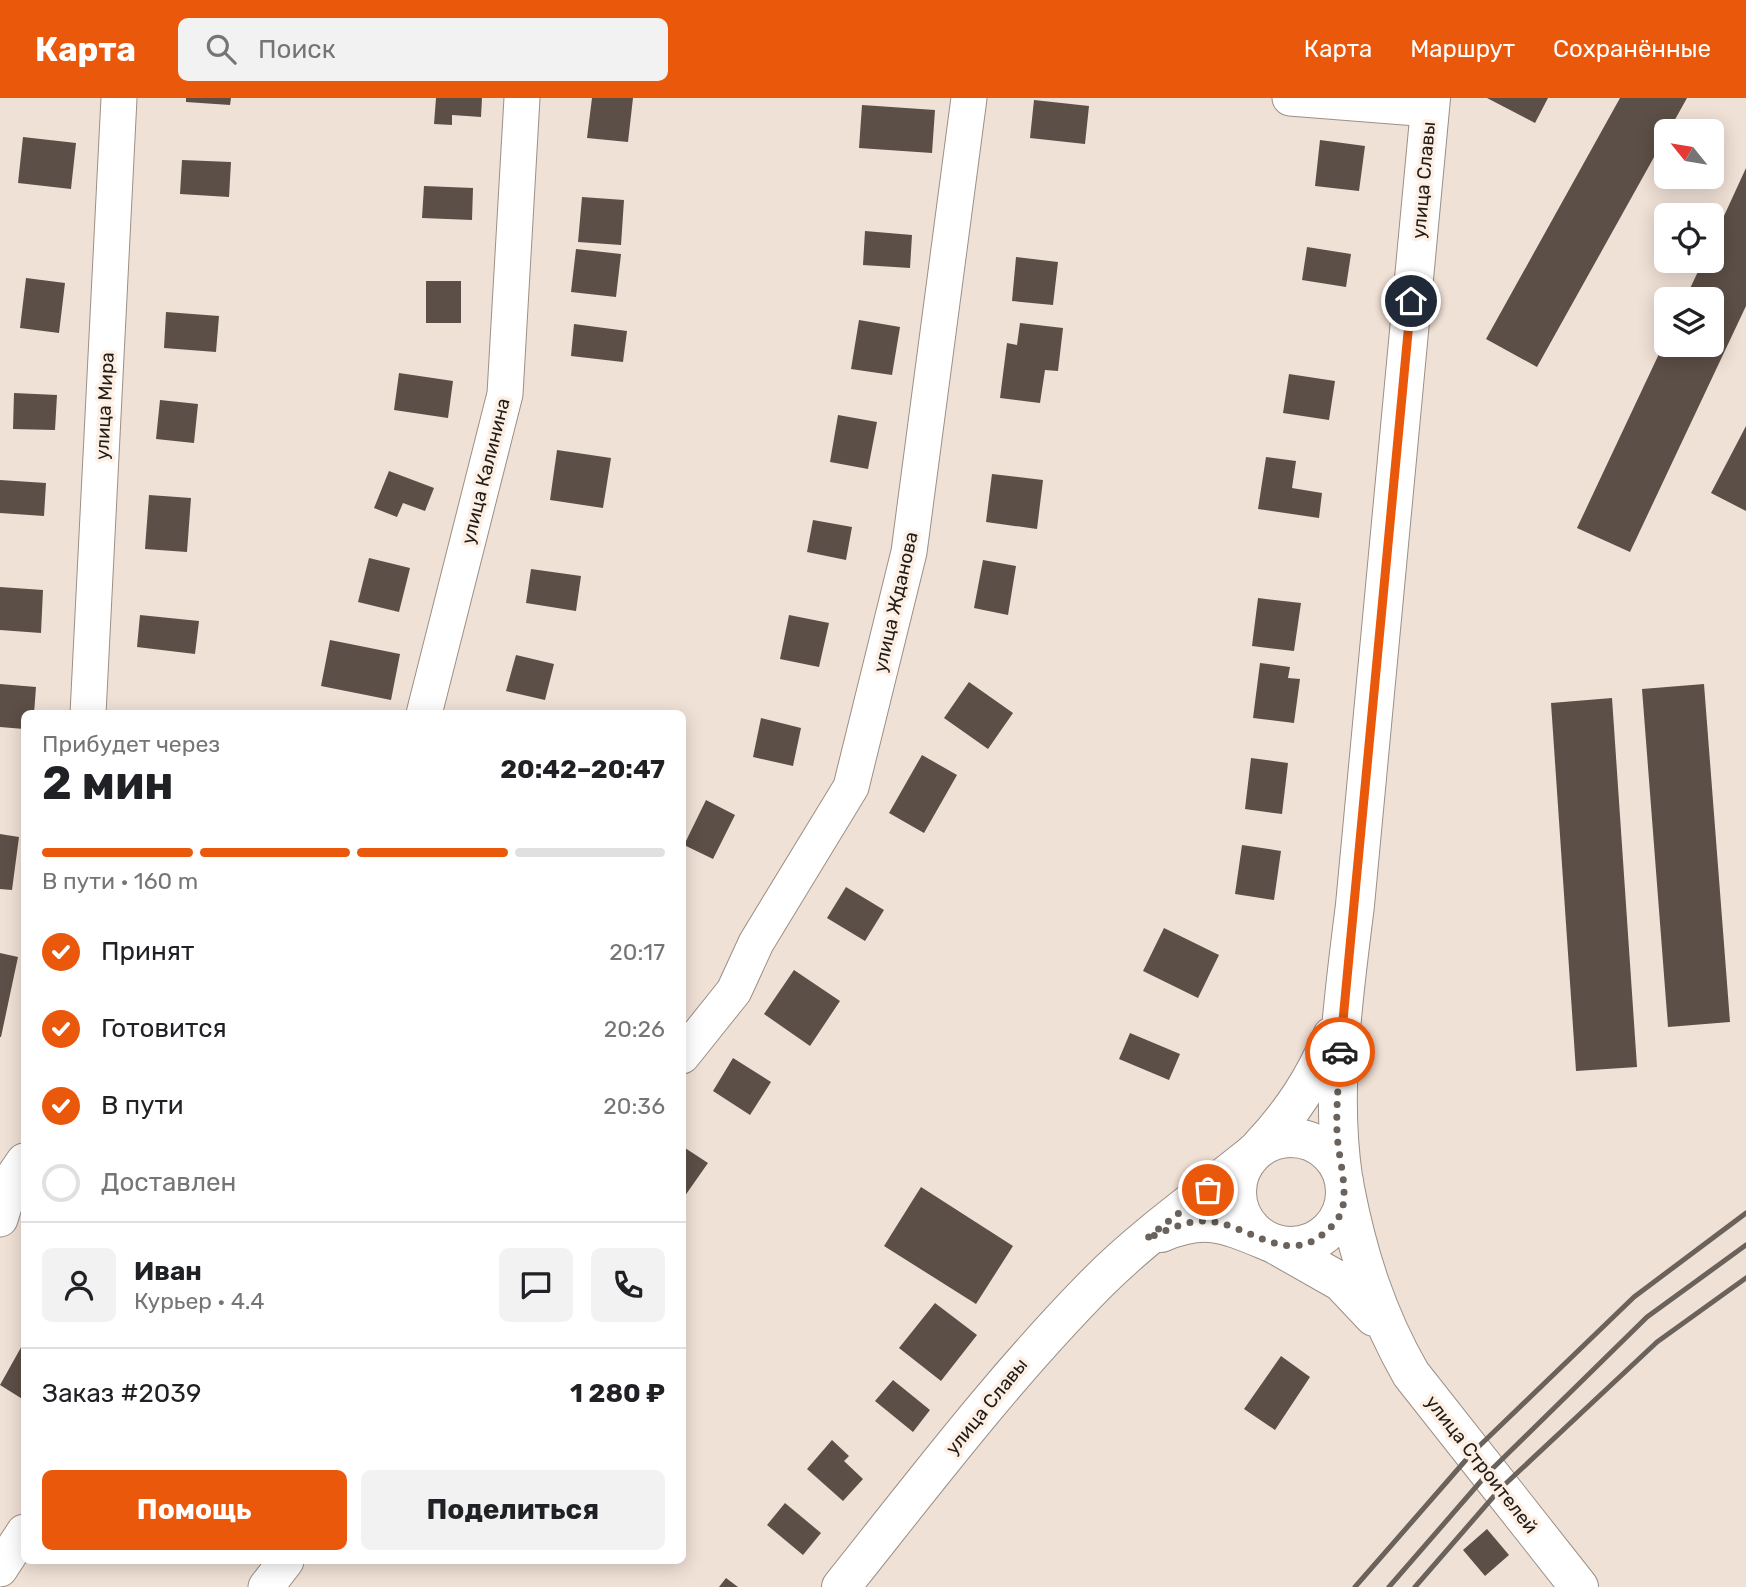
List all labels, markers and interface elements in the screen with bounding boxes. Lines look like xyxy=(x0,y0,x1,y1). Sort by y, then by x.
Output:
search box xyxy=(178,18,668,81)
text: Карта xyxy=(35,30,136,69)
icon: search xyxy=(202,30,240,68)
text: Поиск xyxy=(258,34,336,65)
text: Карта xyxy=(1304,35,1372,63)
text: Маршрут xyxy=(1410,35,1515,63)
text: Сохранённые xyxy=(1553,35,1711,63)
north arrow xyxy=(1654,119,1724,189)
map controls xyxy=(1654,119,1724,357)
street label: улица Славы xyxy=(1407,120,1440,240)
button: locate xyxy=(1654,203,1724,273)
pin xyxy=(1381,271,1441,331)
icon: home xyxy=(1392,282,1430,320)
button: layers xyxy=(1654,287,1724,357)
street label: улица Мира xyxy=(90,352,119,460)
street label: улица Калинина xyxy=(456,396,515,547)
street label: улица Жданова xyxy=(868,530,923,675)
text: Прибудет через xyxy=(42,730,220,758)
text: 20:42–20:47 xyxy=(500,754,665,785)
text: 2 мин xyxy=(42,756,174,811)
text: В пути · 160 m xyxy=(42,867,198,895)
icon: check xyxy=(42,933,80,971)
text: Принят xyxy=(101,936,194,967)
text: 20:17 xyxy=(609,938,665,966)
icon: check xyxy=(42,1010,80,1048)
text: Готовится xyxy=(101,1013,227,1044)
text: 20:26 xyxy=(604,1015,665,1043)
courier xyxy=(1305,1017,1375,1087)
icon: car xyxy=(1321,1033,1359,1071)
icon: check xyxy=(42,1087,80,1125)
text: В пути xyxy=(101,1090,184,1121)
text: 20:36 xyxy=(603,1092,665,1120)
pin xyxy=(1178,1160,1238,1220)
text: Доставлен xyxy=(101,1167,236,1198)
icon: bag xyxy=(1189,1171,1227,1209)
button: person xyxy=(42,1248,116,1322)
button: chat xyxy=(499,1248,573,1322)
button: phone xyxy=(591,1248,665,1322)
text: Иван xyxy=(134,1256,202,1287)
text: Курьер · 4.4 xyxy=(134,1287,265,1315)
street label: улица Славы xyxy=(940,1353,1032,1459)
text: Заказ #2039 xyxy=(42,1378,201,1409)
text: 1 280 ₽ xyxy=(570,1378,665,1409)
street label: улица Строителей xyxy=(1421,1391,1543,1538)
button: Помощь xyxy=(42,1470,347,1550)
button: Поделиться xyxy=(361,1470,665,1550)

